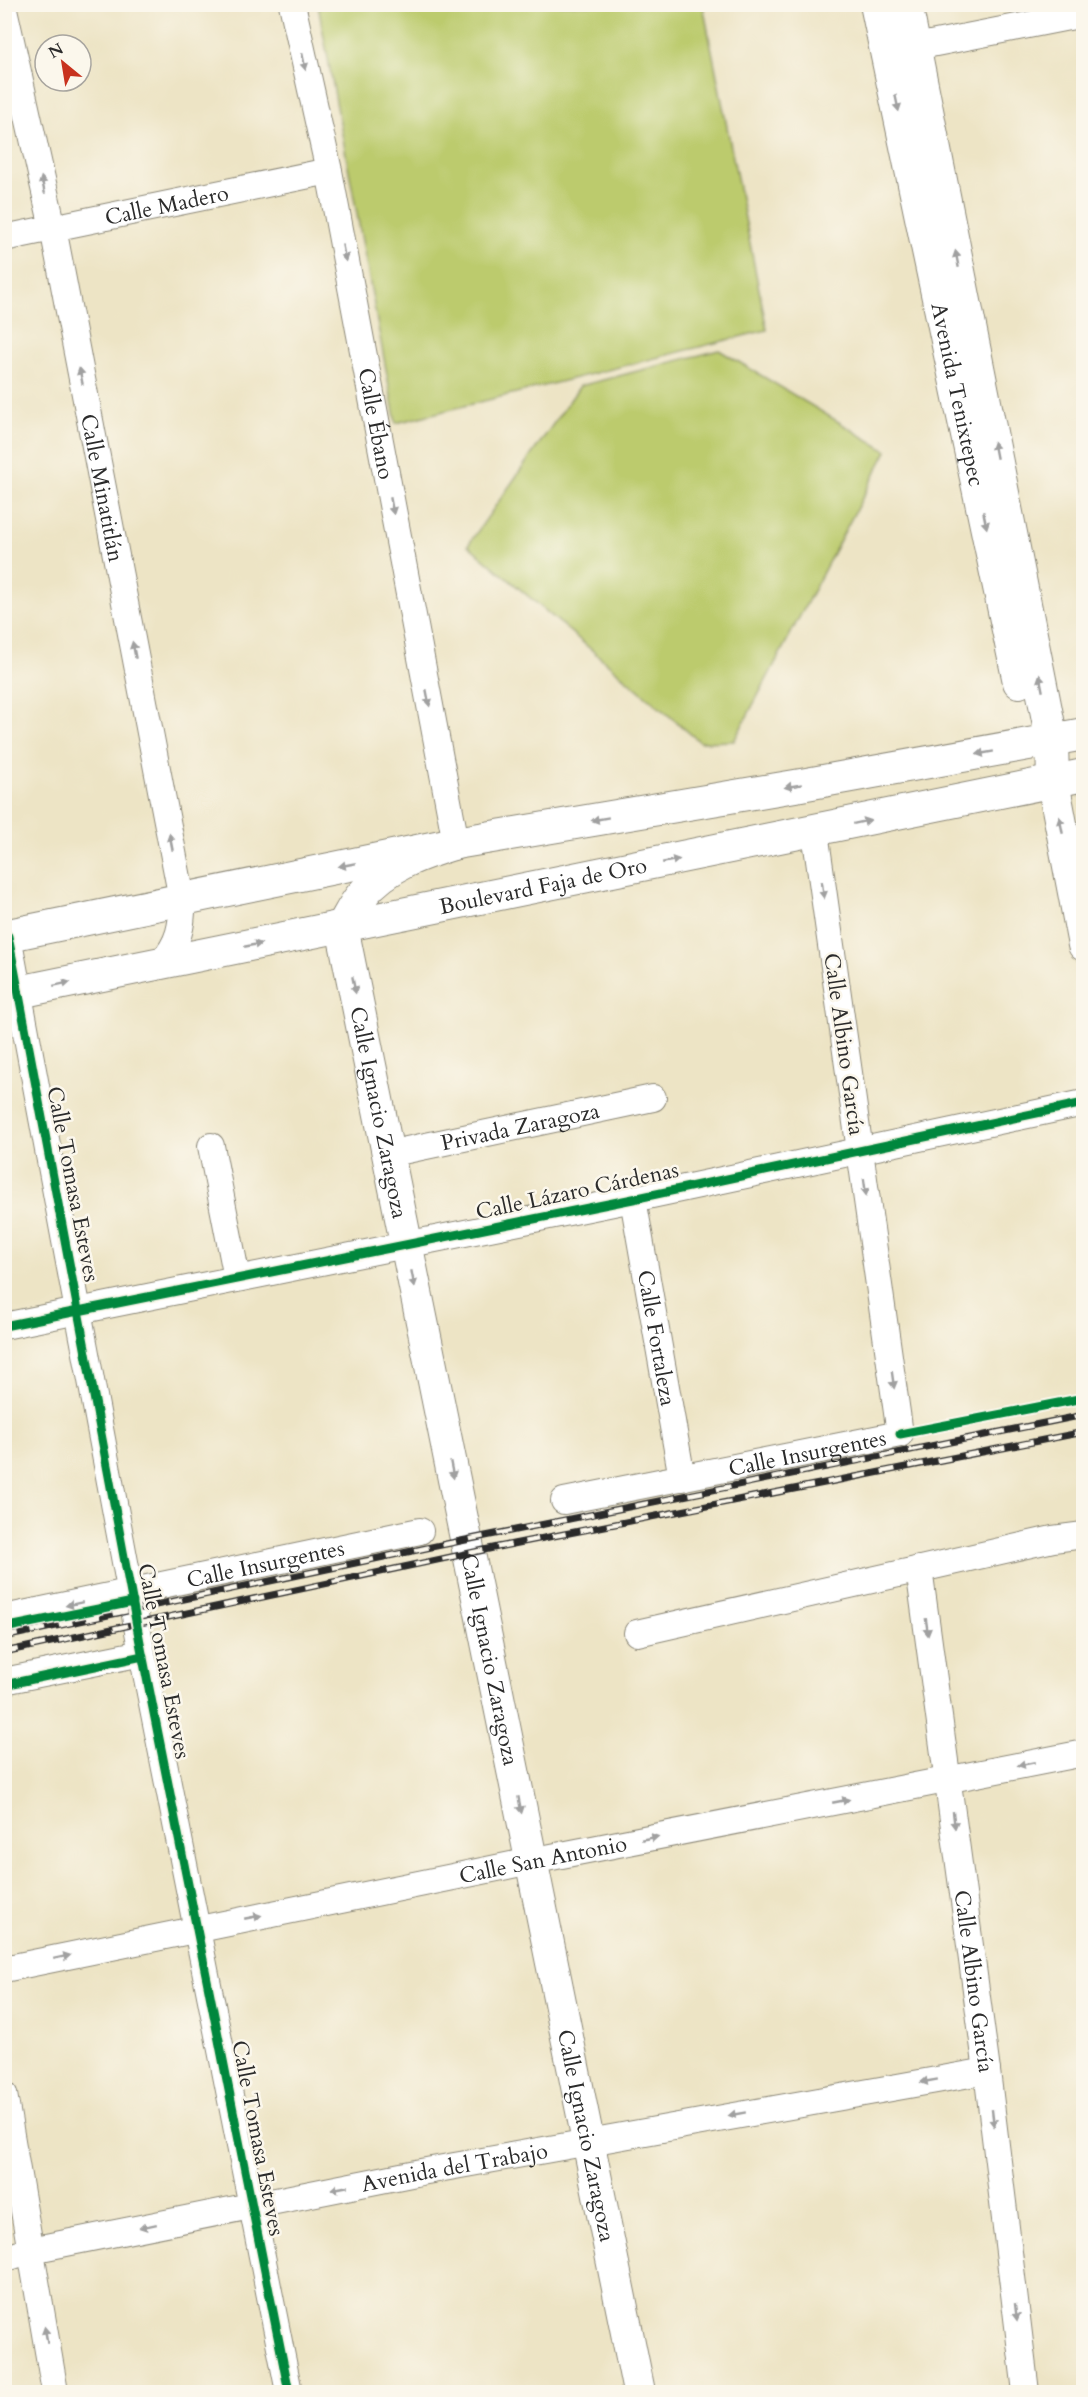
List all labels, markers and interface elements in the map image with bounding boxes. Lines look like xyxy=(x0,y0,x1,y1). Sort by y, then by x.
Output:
north arrow xyxy=(33,33,93,93)
text: N xyxy=(44,38,68,64)
one-way arrow xyxy=(300,52,309,71)
one-way arrow xyxy=(892,94,902,112)
one-way arrow xyxy=(38,175,47,194)
street label: Calle Madero xyxy=(102,178,231,233)
one-way arrow xyxy=(340,243,349,262)
one-way arrow xyxy=(952,249,961,268)
street label: Avenida Tenixtepec xyxy=(923,300,991,489)
street label: Calle Ébano xyxy=(351,365,401,482)
one-way arrow xyxy=(76,367,85,386)
street label: Calle Minatitlán xyxy=(73,411,131,565)
one-way arrow xyxy=(990,440,999,459)
one-way arrow xyxy=(388,497,397,516)
one-way arrow xyxy=(980,510,990,529)
one-way arrow xyxy=(129,641,138,660)
one-way arrow xyxy=(1036,673,1045,692)
one-way arrow xyxy=(424,688,433,707)
one-way arrow xyxy=(975,749,994,758)
one-way arrow xyxy=(783,782,802,791)
one-way arrow xyxy=(591,815,610,824)
one-way arrow xyxy=(1056,816,1065,835)
one-way arrow xyxy=(852,817,871,826)
one-way arrow xyxy=(166,832,175,851)
street label: Boulevard Faja de Oro xyxy=(437,850,650,922)
one-way arrow xyxy=(661,856,680,865)
one-way arrow xyxy=(337,861,356,870)
one-way arrow xyxy=(819,880,828,899)
one-way arrow xyxy=(244,940,263,949)
street label: Calle Albino García xyxy=(816,951,872,1138)
one-way arrow xyxy=(349,975,359,994)
one-way arrow xyxy=(53,979,72,988)
street label: Calle Ignacio Zaragoza xyxy=(342,1004,415,1222)
street label: Calle Tomasa Esteves xyxy=(39,1084,107,1285)
street label: Privada Zaragoza xyxy=(438,1096,603,1158)
street label: Calle Lázaro Cárdenas xyxy=(473,1155,681,1227)
one-way arrow xyxy=(861,1177,870,1196)
street label: Calle Fortaleza xyxy=(630,1268,683,1409)
one-way arrow xyxy=(409,1269,418,1288)
one-way arrow xyxy=(888,1370,897,1389)
street label: Calle Insurgentes xyxy=(726,1423,889,1484)
one-way arrow xyxy=(448,1460,457,1479)
street label: Calle Insurgentes xyxy=(184,1533,347,1595)
street label: Calle Ignacio Zaragoza xyxy=(453,1551,526,1769)
street label: Calle Tomasa Esteves xyxy=(130,1561,198,1762)
one-way arrow xyxy=(65,1600,84,1609)
one-way arrow xyxy=(923,1618,932,1637)
one-way arrow xyxy=(1016,1760,1035,1769)
one-way arrow xyxy=(515,1796,525,1814)
one-way arrow xyxy=(832,1796,851,1805)
one-way arrow xyxy=(950,1811,959,1830)
street label: Calle San Antonio xyxy=(457,1829,629,1891)
one-way arrow xyxy=(640,1833,659,1842)
street label: Calle Albino García xyxy=(947,1888,1001,2075)
one-way arrow xyxy=(243,1912,262,1921)
one-way arrow xyxy=(52,1952,71,1961)
street label: Calle Ignacio Zaragoza xyxy=(550,2027,622,2245)
street label: Calle Tomasa Esteves xyxy=(224,2038,292,2239)
one-way arrow xyxy=(920,2077,939,2086)
one-way arrow xyxy=(988,2108,997,2127)
one-way arrow xyxy=(728,2110,747,2119)
street label: Avenida del Trabajo xyxy=(359,2136,550,2200)
one-way arrow xyxy=(330,2183,348,2193)
one-way arrow xyxy=(138,2222,157,2231)
one-way arrow xyxy=(1011,2302,1021,2321)
one-way arrow xyxy=(41,2325,50,2344)

